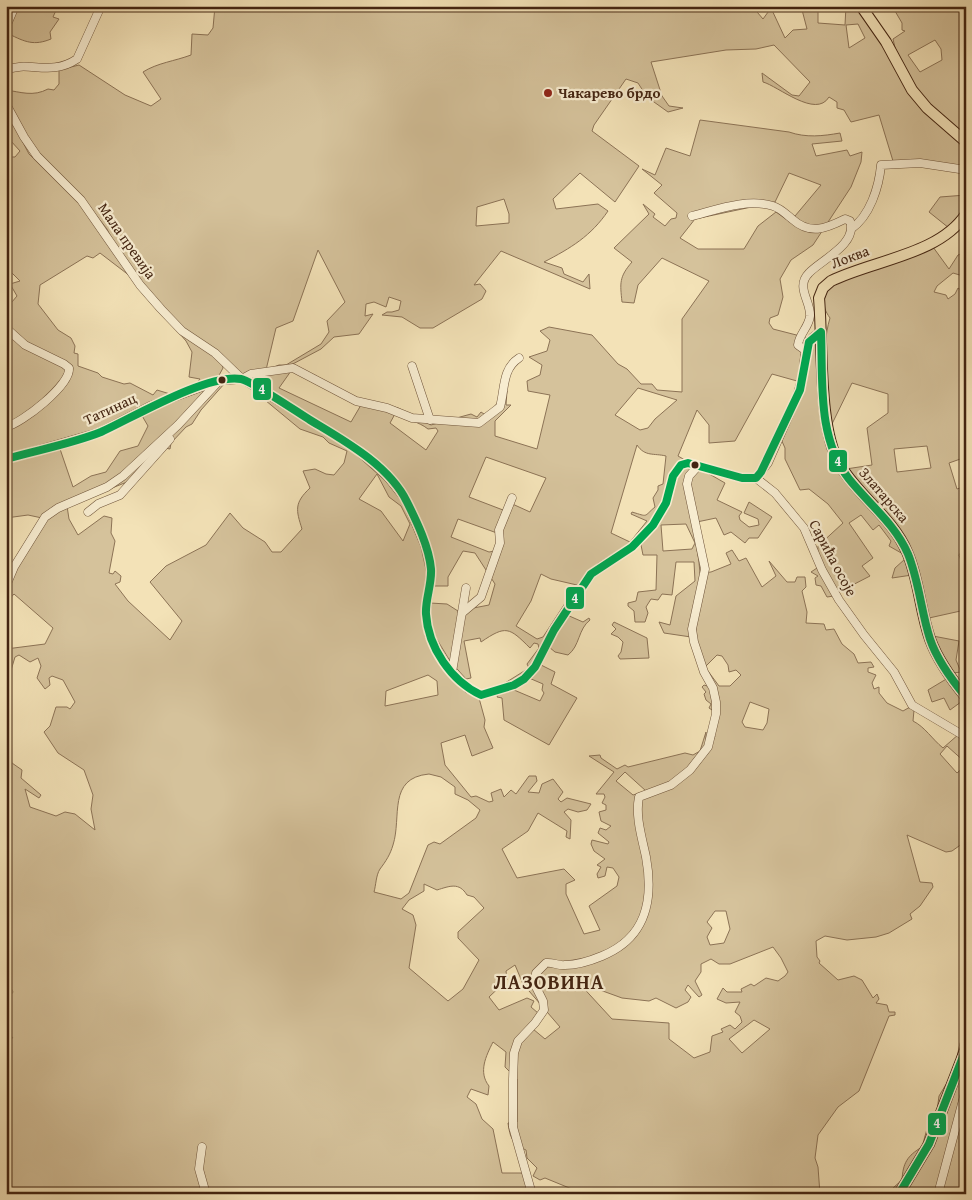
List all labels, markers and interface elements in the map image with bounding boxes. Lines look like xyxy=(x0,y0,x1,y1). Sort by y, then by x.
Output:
place label: Чакарево брдо xyxy=(558,82,660,103)
marker: Чакарево брдо xyxy=(542,87,554,99)
street label: Мала превија xyxy=(93,198,162,284)
street label: Локва xyxy=(828,239,873,273)
unlabelled marker xyxy=(217,375,227,385)
line badge: 4 xyxy=(252,377,272,401)
text: 4 xyxy=(258,379,266,399)
street label: Татинац xyxy=(80,387,140,430)
line badge: 4 xyxy=(828,449,848,473)
text: 4 xyxy=(834,451,842,471)
unlabelled marker xyxy=(690,460,700,470)
street label: Златарска xyxy=(854,462,915,528)
street label: Сарића осоје xyxy=(804,516,862,600)
line badge: 4 xyxy=(565,586,585,610)
text: 4 xyxy=(571,588,579,608)
district label: ЛАЗОВИНА xyxy=(493,967,605,996)
line badge: 4 xyxy=(927,1112,947,1136)
text: 4 xyxy=(933,1113,941,1133)

